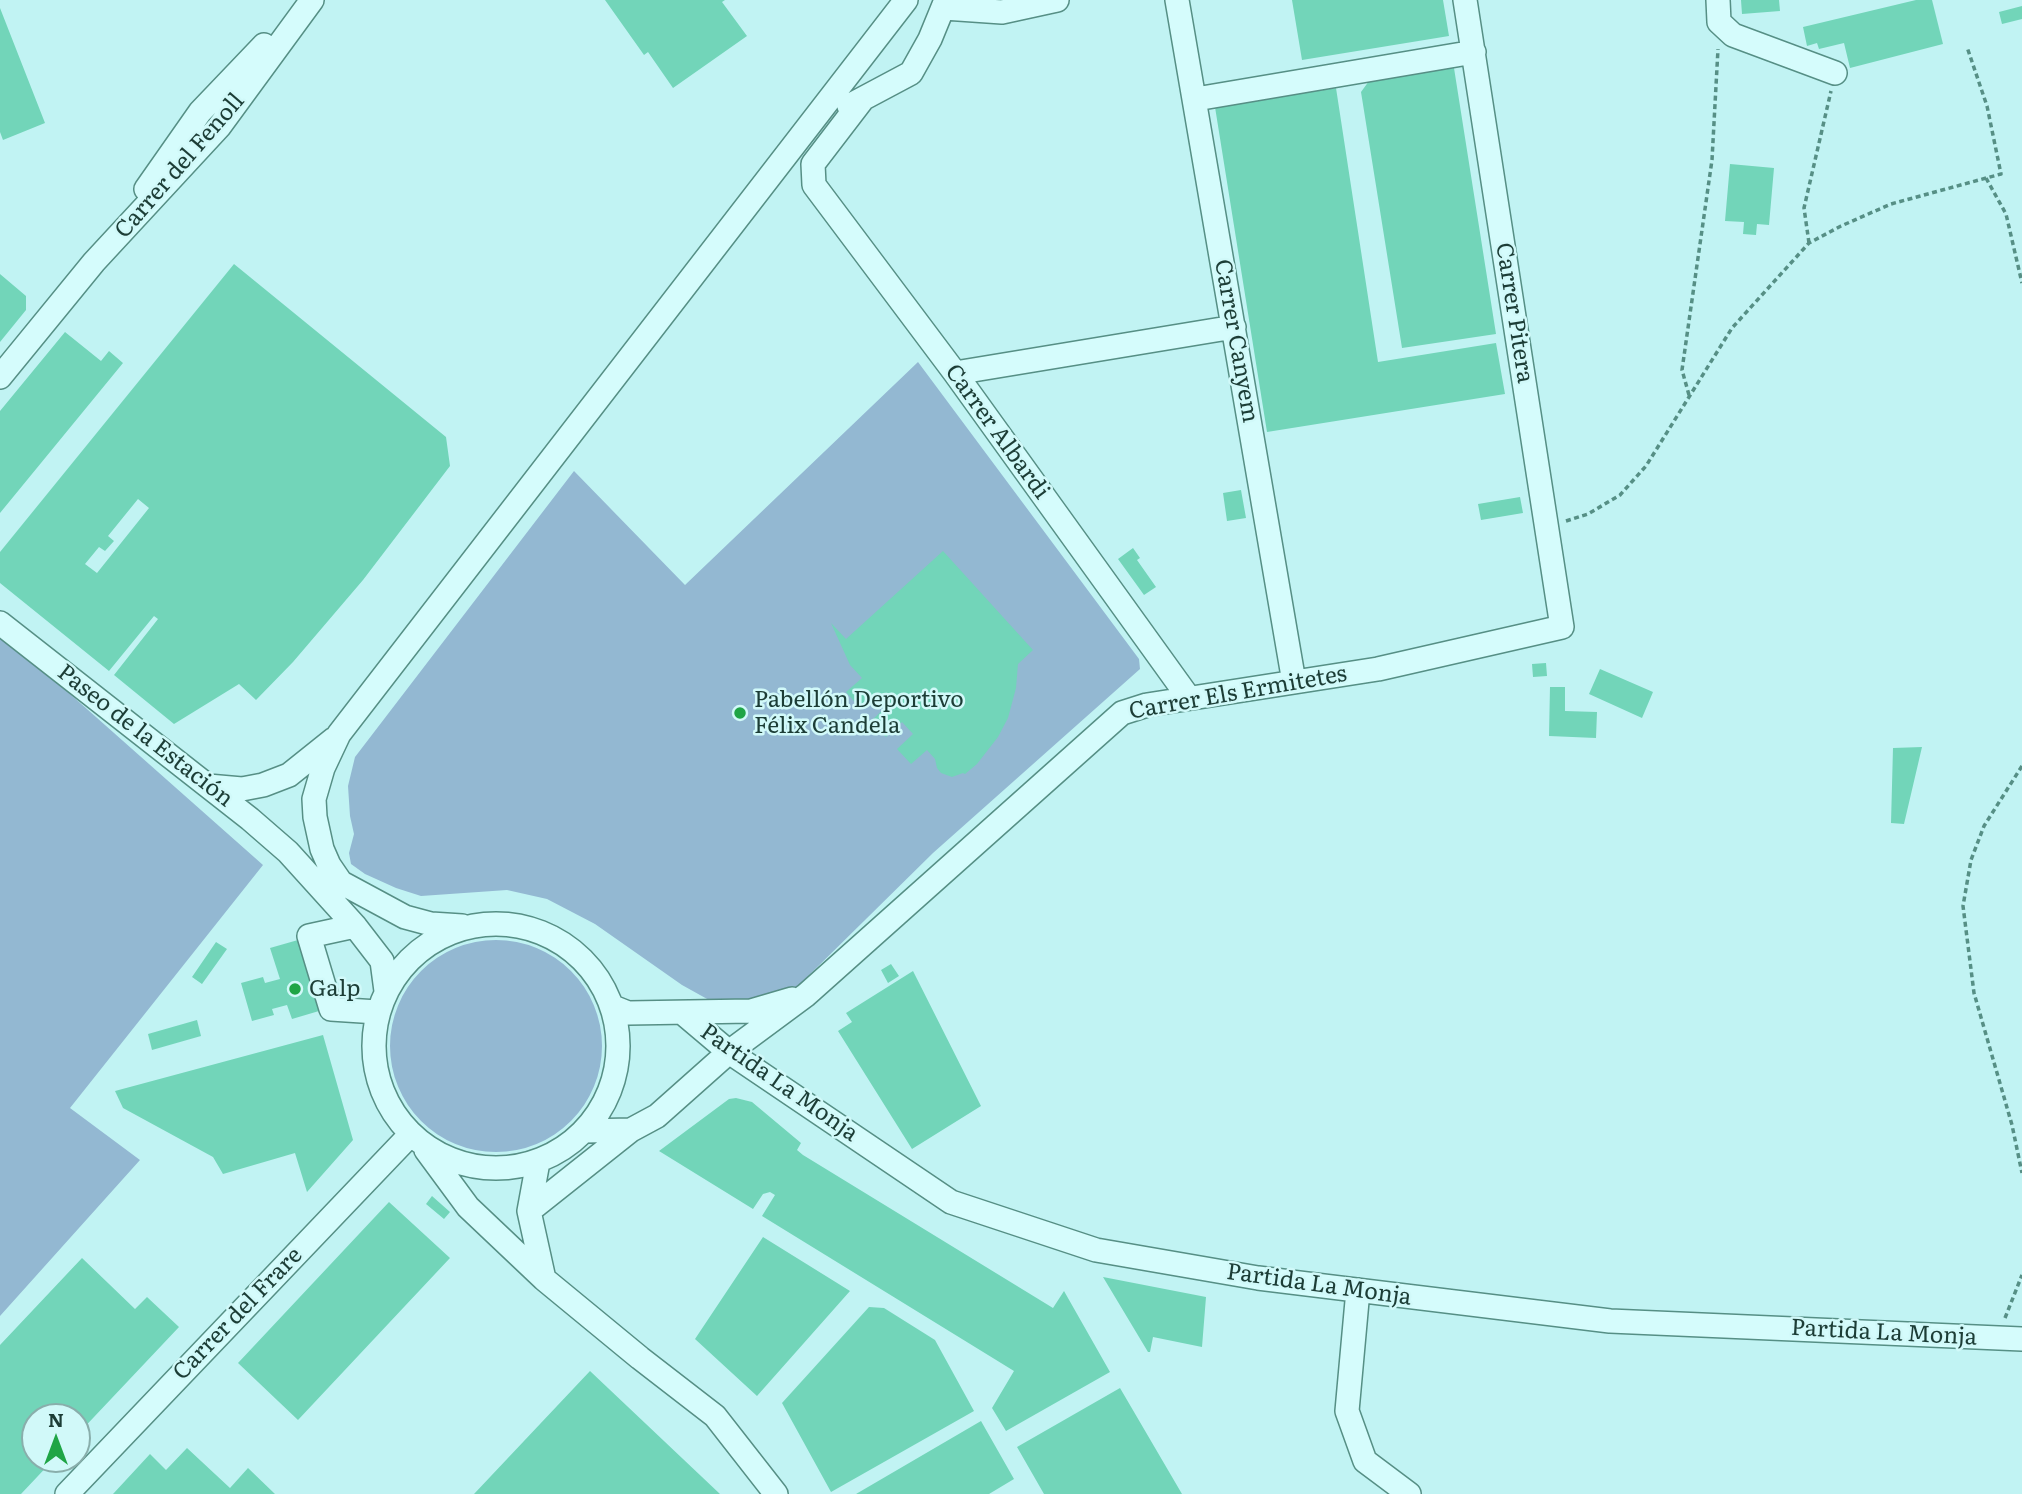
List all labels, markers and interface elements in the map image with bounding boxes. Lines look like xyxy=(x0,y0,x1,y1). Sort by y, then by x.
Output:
street label: Carrer del Fenoll xyxy=(110,88,250,244)
street label: Carrer Pitera xyxy=(1489,241,1539,385)
street label: Carrer Canyem xyxy=(1208,257,1264,425)
street label: Carrer Albardi xyxy=(939,359,1055,505)
street label: Paseo de la Estación xyxy=(52,659,238,813)
street label: Carrer Els Ermitetes xyxy=(1127,660,1349,726)
place label: Pabellón Deportivo Félix Candela xyxy=(754,686,964,740)
marker: Pabellón Deportivo Félix Candela xyxy=(732,705,748,721)
place label: Galp xyxy=(309,975,360,1003)
marker: Galp xyxy=(287,981,303,997)
street label: Partida La Monja xyxy=(695,1018,863,1148)
street label: Carrer del Frare xyxy=(168,1242,308,1386)
street label: Partida La Monja xyxy=(1225,1258,1413,1312)
street label: Partida La Monja xyxy=(1790,1314,1978,1352)
north arrow xyxy=(21,1403,91,1473)
text: N xyxy=(48,1405,64,1433)

